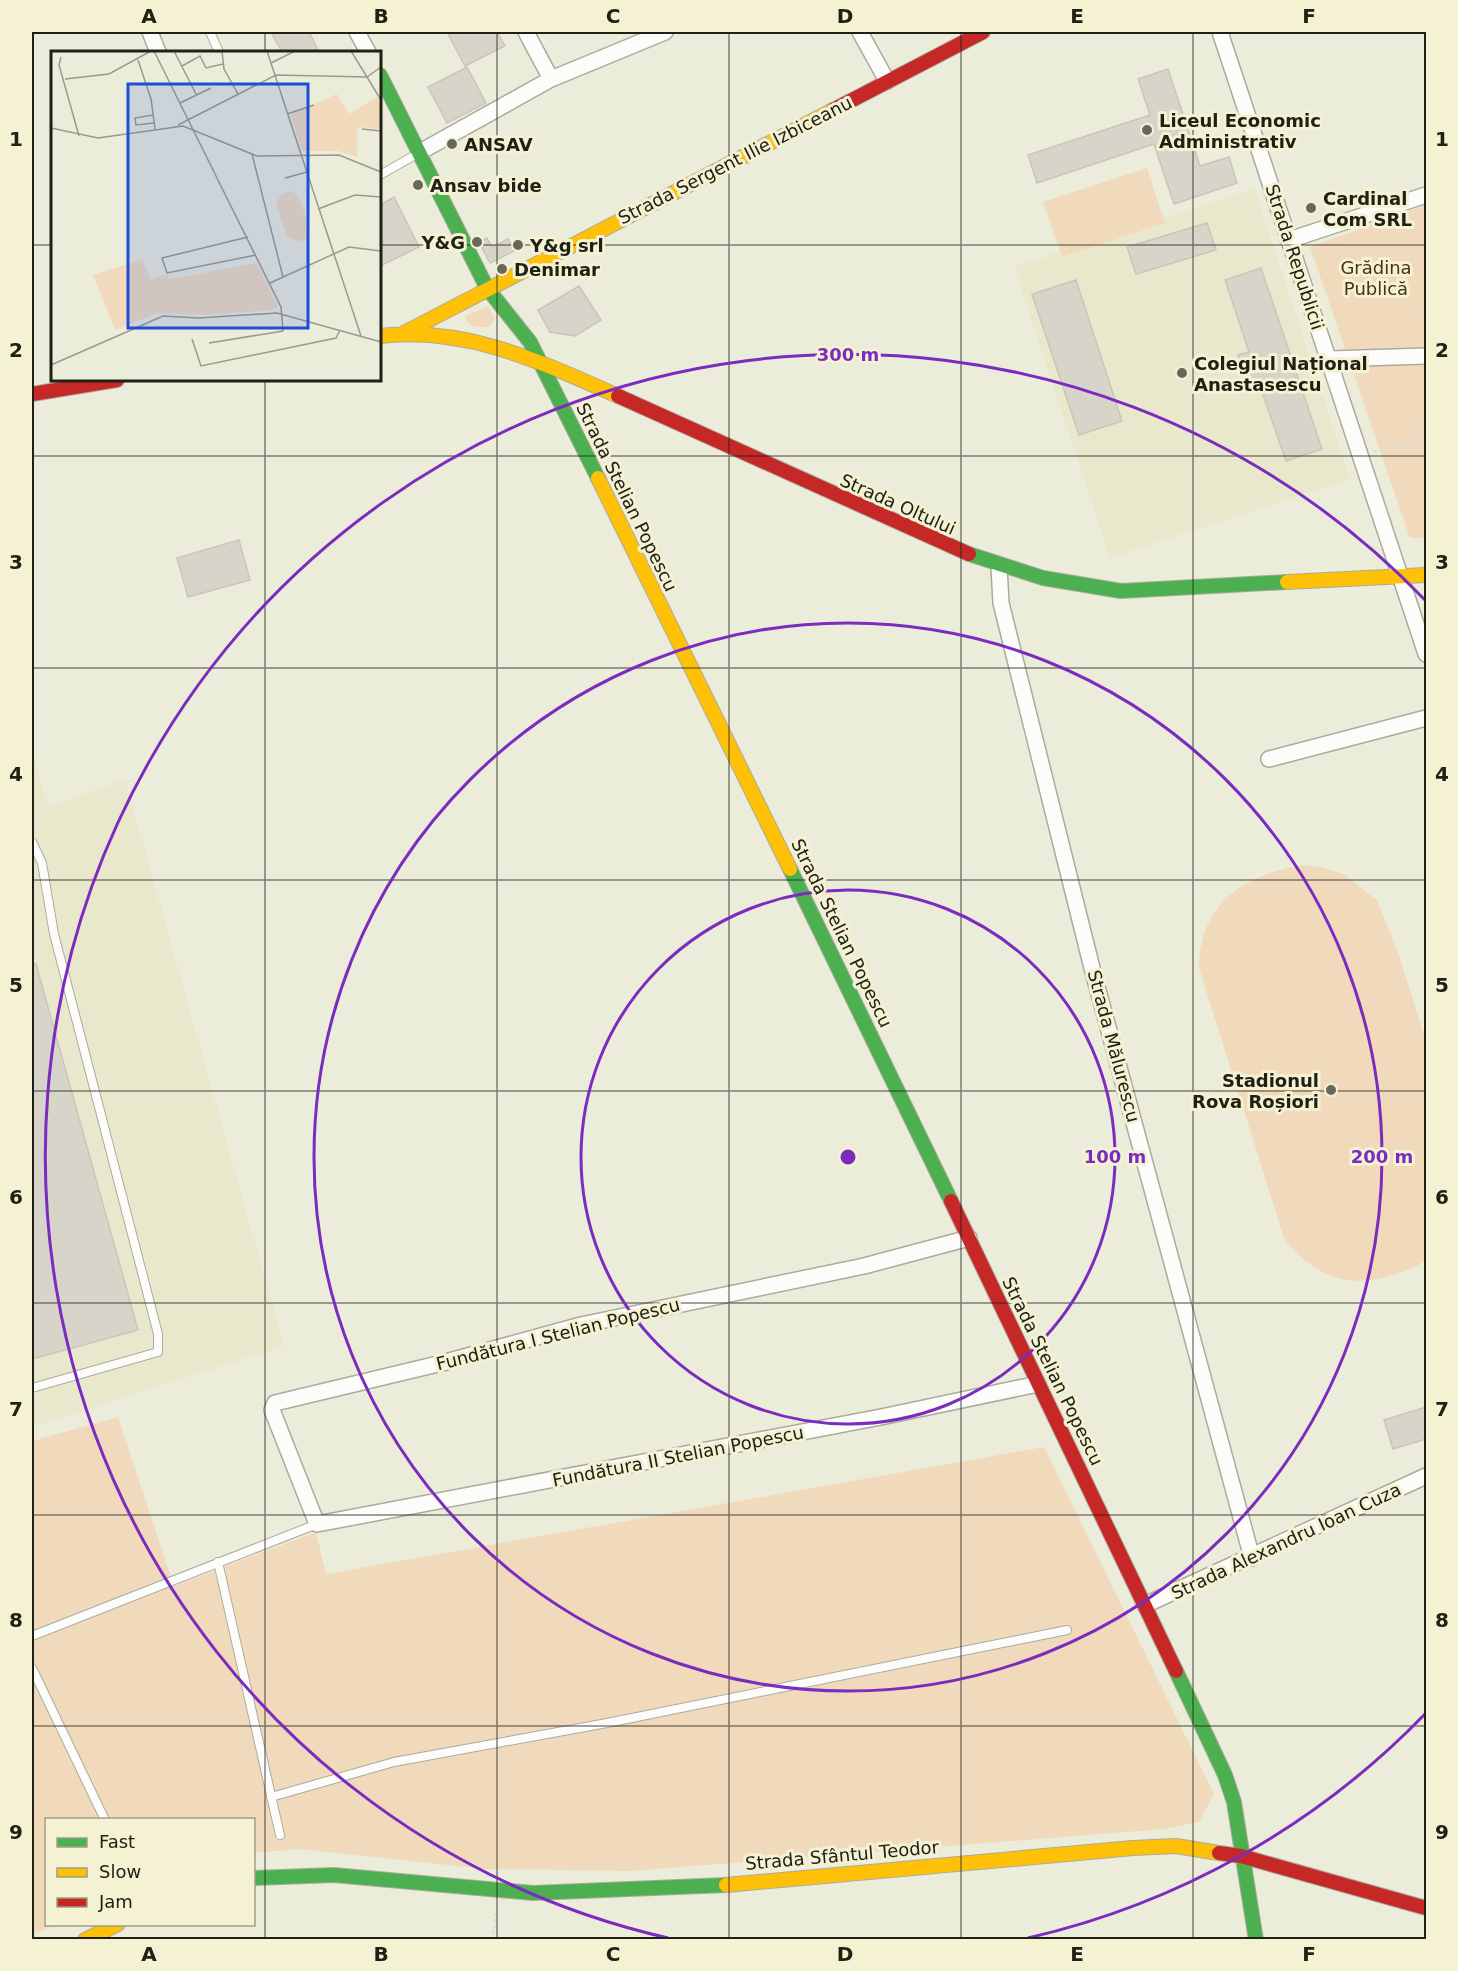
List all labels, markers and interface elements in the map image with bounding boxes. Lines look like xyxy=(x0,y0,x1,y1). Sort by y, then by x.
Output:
text: A xyxy=(141,4,157,28)
text: B xyxy=(373,4,389,28)
text: C xyxy=(606,4,620,28)
text: D xyxy=(837,4,853,28)
text: E xyxy=(1070,4,1084,28)
text: F xyxy=(1302,4,1316,28)
inset map xyxy=(51,51,381,381)
street label: Strada Sergent Ilie Izbiceanu xyxy=(615,92,855,228)
place label: Liceul Economic Administrativ xyxy=(1159,110,1321,152)
marker: Liceul Economic Administrativ xyxy=(1140,123,1154,137)
text: 1 xyxy=(9,127,23,151)
text: 1 xyxy=(1435,127,1449,151)
place label: ANSAV xyxy=(464,134,533,155)
marker: ANSAV xyxy=(445,137,459,151)
place label: Ansav bide xyxy=(430,175,542,196)
marker: Ansav bide xyxy=(411,178,425,192)
street label: Strada Republicii xyxy=(1262,181,1328,333)
place label: Cardinal Com SRL xyxy=(1323,188,1412,230)
marker: Cardinal Com SRL xyxy=(1304,201,1318,215)
place label: Y&G xyxy=(420,232,465,253)
marker: Y&G xyxy=(470,235,484,249)
place label: Y&g srl xyxy=(529,235,604,256)
marker: Y&g srl xyxy=(511,238,525,252)
park label: Grădina Publică xyxy=(1340,257,1412,299)
place label: Denimar xyxy=(514,259,600,280)
marker: Denimar xyxy=(495,262,509,276)
text: 2 xyxy=(9,338,23,362)
text: 2 xyxy=(1435,338,1449,362)
text: 300 m xyxy=(817,344,879,365)
place label: Colegiul Național Anastasescu xyxy=(1194,353,1368,395)
marker: Colegiul Național Anastasescu xyxy=(1175,366,1189,380)
street label: Strada Stelian Popescu xyxy=(572,399,682,595)
street label: Strada Oltului xyxy=(837,469,959,539)
text: 3 xyxy=(9,550,23,574)
text: 3 xyxy=(1435,550,1449,574)
text: 4 xyxy=(9,762,23,786)
text: 4 xyxy=(1435,762,1449,786)
street label: Strada Stelian Popescu xyxy=(787,835,897,1031)
street label: Strada Mălurescu xyxy=(1084,968,1144,1124)
text: 5 xyxy=(9,973,23,997)
text: 5 xyxy=(1435,973,1449,997)
place label: Stadionul Rova Roșiori xyxy=(1192,1070,1319,1112)
marker: Stadionul Rova Roșiori xyxy=(1324,1083,1338,1097)
text: 100 m xyxy=(1084,1146,1146,1167)
text: 200 m xyxy=(1351,1146,1413,1167)
centre of rings xyxy=(838,1147,858,1167)
text: 6 xyxy=(9,1185,23,1209)
text: 6 xyxy=(1435,1185,1449,1209)
street label: Strada Stelian Popescu xyxy=(998,1273,1108,1469)
street label: Fundătura I Stelian Popescu xyxy=(434,1294,682,1374)
text: 7 xyxy=(9,1397,23,1421)
text: 7 xyxy=(1435,1397,1449,1421)
street label: Fundătura II Stelian Popescu xyxy=(550,1421,806,1491)
street label: Strada Alexandru Ioan Cuza xyxy=(1168,1478,1404,1604)
text: 8 xyxy=(9,1608,23,1632)
text: 8 xyxy=(1435,1608,1449,1632)
legend xyxy=(45,1818,255,1926)
text: 9 xyxy=(9,1820,23,1844)
text: 9 xyxy=(1435,1820,1449,1844)
text: Fast xyxy=(99,1831,135,1852)
street label: Strada Sfântul Teodor xyxy=(744,1836,940,1874)
text: Slow xyxy=(99,1861,141,1882)
text: Jam xyxy=(98,1891,133,1912)
text: A xyxy=(141,1942,157,1966)
text: B xyxy=(373,1942,389,1966)
text: C xyxy=(606,1942,620,1966)
text: D xyxy=(837,1942,853,1966)
text: E xyxy=(1070,1942,1084,1966)
text: F xyxy=(1302,1942,1316,1966)

